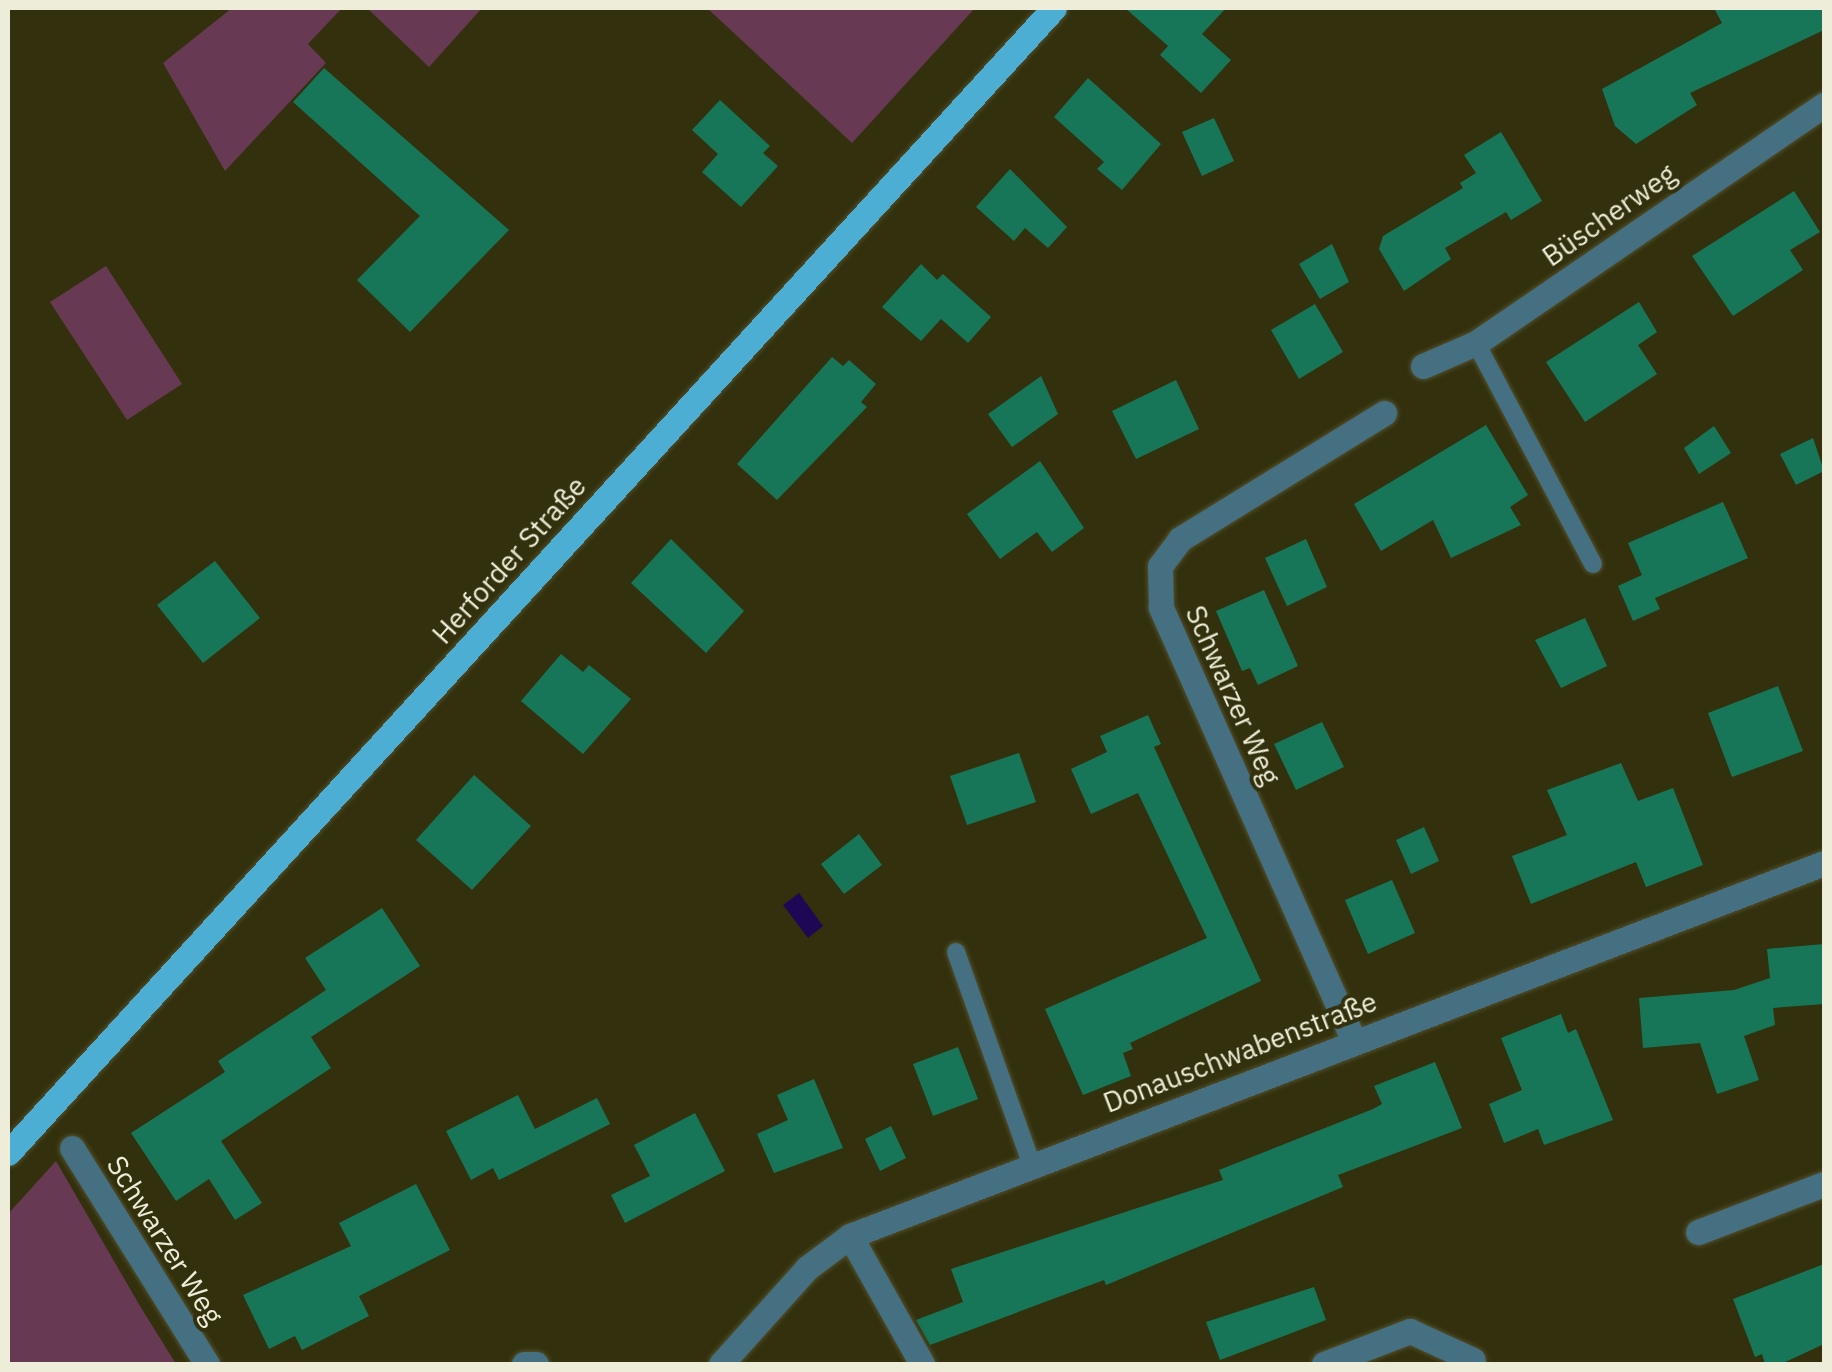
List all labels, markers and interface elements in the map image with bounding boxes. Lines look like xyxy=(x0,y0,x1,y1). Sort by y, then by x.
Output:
street label: Büscherweg xyxy=(1536,157,1682,273)
street label: Herforder Straße xyxy=(425,470,593,650)
street label: Schwarzer Weg xyxy=(1179,600,1287,790)
street label: Donauschwabenstraße xyxy=(1099,984,1381,1120)
street label: Schwarzer Weg xyxy=(100,1150,230,1330)

